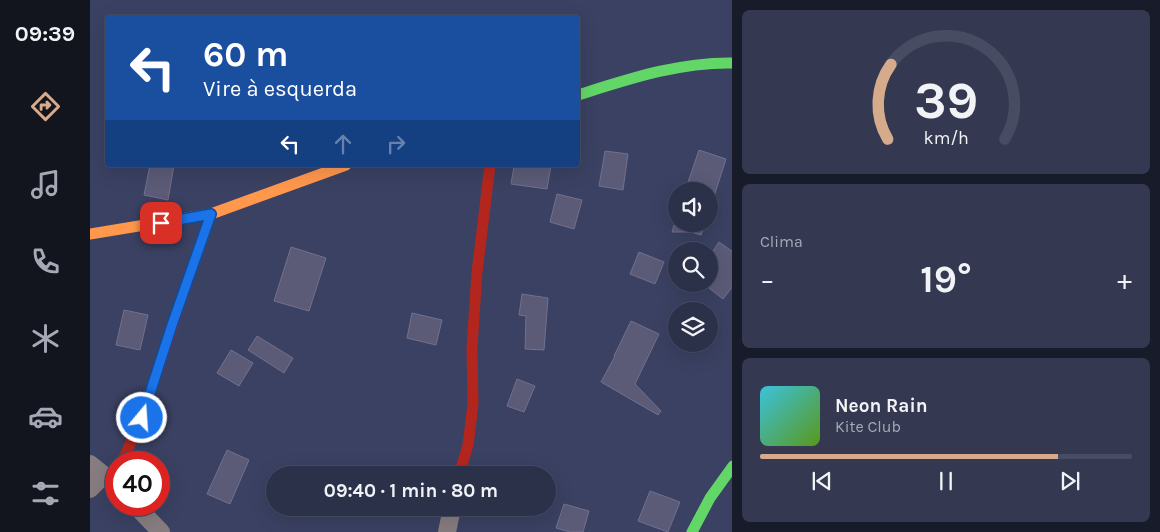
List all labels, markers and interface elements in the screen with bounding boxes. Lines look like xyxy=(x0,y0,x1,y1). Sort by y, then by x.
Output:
text: 09:39 xyxy=(15,21,75,47)
text: 60 m xyxy=(203,34,288,75)
icon: left xyxy=(120,35,185,100)
text: 39 xyxy=(914,70,978,131)
text: Vire à esquerda xyxy=(203,76,357,102)
icon: directions xyxy=(28,89,63,124)
text: km/h xyxy=(923,128,969,149)
icon: left xyxy=(276,130,304,158)
icon: ahead xyxy=(329,130,357,158)
icon: right xyxy=(382,130,410,158)
icon: music xyxy=(28,167,63,202)
map controls xyxy=(668,182,718,352)
button: sound xyxy=(668,182,718,232)
pin xyxy=(140,202,182,244)
icon: arrive xyxy=(147,209,175,237)
text: Clima xyxy=(760,232,803,251)
button: search xyxy=(668,242,718,292)
icon: phone xyxy=(28,244,63,279)
text: 19° xyxy=(920,257,972,302)
text: − xyxy=(760,263,775,296)
text: + xyxy=(1117,263,1132,296)
button: layers xyxy=(668,302,718,352)
icon: climate xyxy=(28,321,63,356)
position arrow xyxy=(115,391,167,443)
text: Neon Rain xyxy=(835,395,928,417)
icon: car xyxy=(28,399,63,434)
text: Kite Club xyxy=(835,417,901,436)
speed limit sign: 40 xyxy=(105,451,170,516)
icon: previous xyxy=(808,467,836,495)
icon: pause xyxy=(932,467,960,495)
icon: next xyxy=(1056,467,1084,495)
icon: filters xyxy=(28,476,63,511)
text: 09:40 · 1 min · 80 m xyxy=(324,480,498,502)

